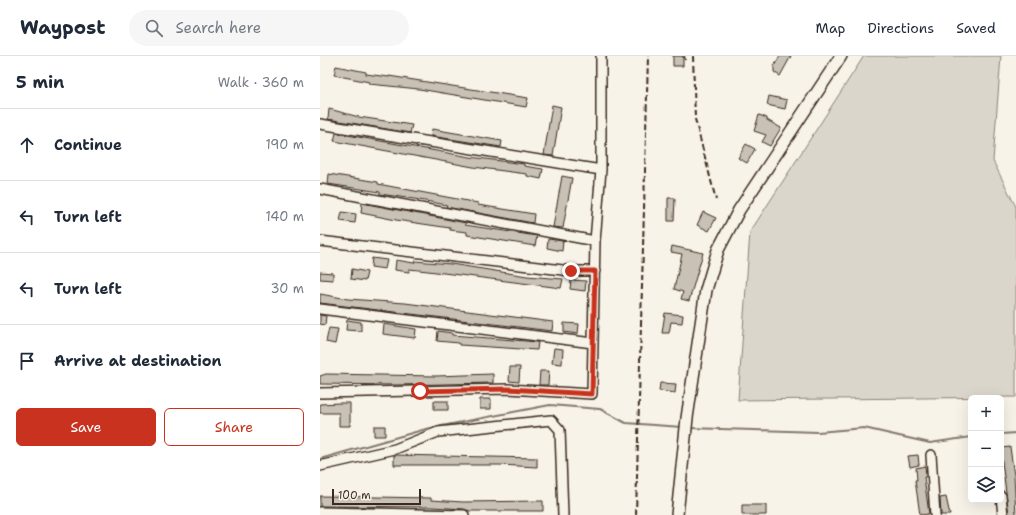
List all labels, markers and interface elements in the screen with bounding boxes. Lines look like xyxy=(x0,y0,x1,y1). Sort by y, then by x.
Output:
search box xyxy=(129,10,409,46)
text: Waypost xyxy=(20,15,105,40)
icon: search xyxy=(143,17,165,39)
text: Search here xyxy=(175,18,261,38)
text: Map xyxy=(816,19,846,37)
text: Directions xyxy=(868,19,934,37)
text: Saved xyxy=(956,19,996,37)
text: 5 min xyxy=(16,71,64,93)
text: Walk · 360 m xyxy=(218,74,304,91)
icon: ahead xyxy=(16,134,38,156)
text: Continue xyxy=(54,135,122,155)
text: 190 m xyxy=(265,136,304,153)
icon: left xyxy=(16,206,38,228)
text: Turn left xyxy=(54,207,122,227)
text: 140 m xyxy=(265,208,304,225)
route end xyxy=(562,262,580,280)
icon: left xyxy=(16,278,38,300)
text: Turn left xyxy=(54,279,122,299)
text: 30 m xyxy=(270,280,304,297)
icon: arrive xyxy=(16,350,38,372)
text: Arrive at destination xyxy=(54,351,222,371)
route start xyxy=(411,382,429,400)
map controls xyxy=(968,395,1004,503)
button: + xyxy=(968,395,1004,431)
button: Save xyxy=(16,408,156,446)
button: Share xyxy=(164,408,304,446)
button: − xyxy=(968,431,1004,467)
button: layers xyxy=(968,467,1004,503)
scale bar xyxy=(332,487,421,506)
text: 100 m xyxy=(338,488,371,503)

